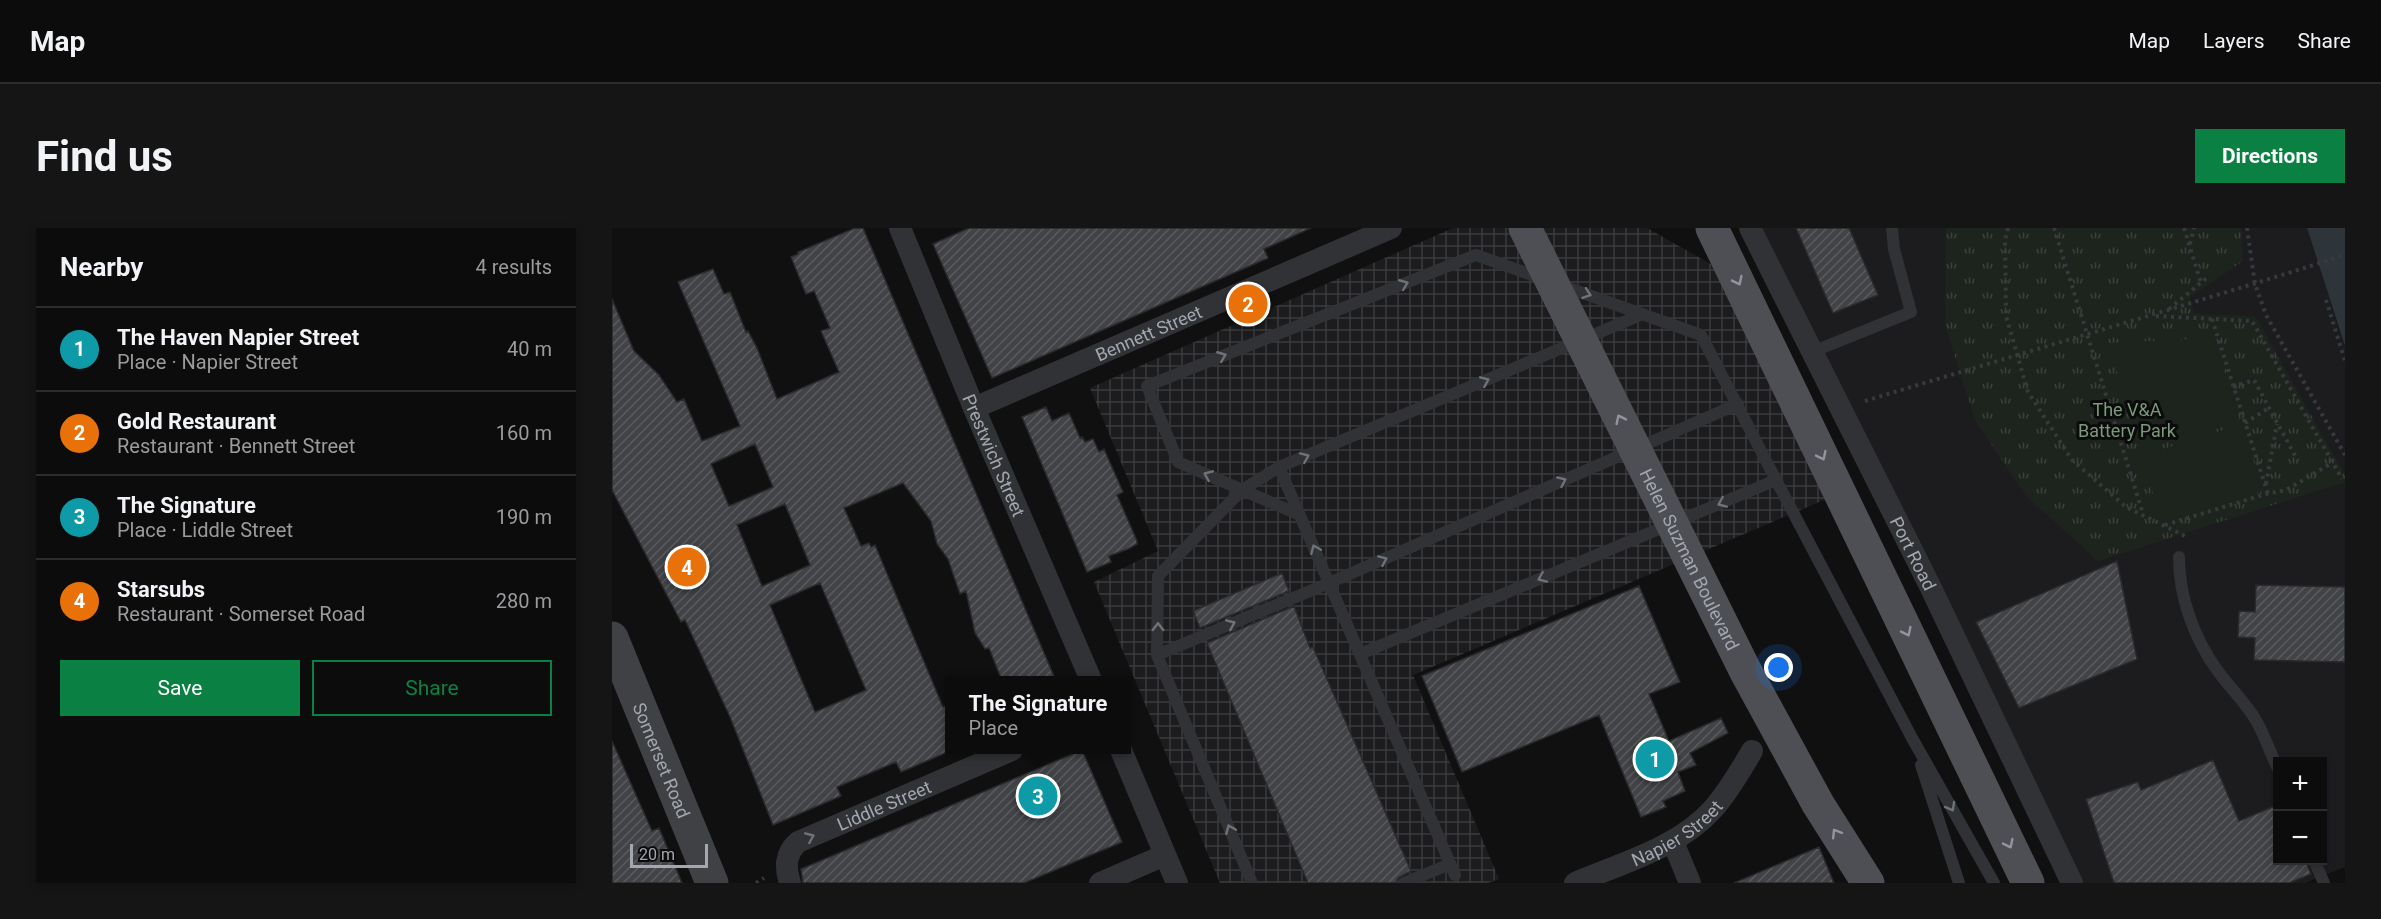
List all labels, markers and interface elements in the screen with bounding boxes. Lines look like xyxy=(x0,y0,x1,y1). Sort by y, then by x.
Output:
text: Map xyxy=(30,25,85,58)
text: Map xyxy=(2128,29,2170,53)
text: Layers xyxy=(2203,29,2264,53)
text: Share xyxy=(2297,29,2351,53)
button: Directions xyxy=(2195,129,2345,183)
text: Find us xyxy=(36,132,173,181)
text: Nearby xyxy=(60,252,143,282)
text: 4 results xyxy=(476,255,552,279)
one-way arrow xyxy=(1731,274,1742,285)
one-way arrow xyxy=(1397,279,1408,291)
pin: 2 xyxy=(1228,282,1268,326)
one-way arrow xyxy=(1581,287,1592,299)
street label: Bennett Street xyxy=(1092,300,1205,365)
text: The Haven Napier Street xyxy=(117,325,359,350)
text: 1 xyxy=(74,337,85,361)
text: 40 m xyxy=(507,337,552,361)
text: Place · Napier Street xyxy=(117,350,298,374)
one-way arrow xyxy=(1216,351,1227,363)
one-way arrow xyxy=(1478,376,1489,388)
street label: Prestwich Street xyxy=(959,391,1030,520)
park label: The V&A Battery Park xyxy=(2078,399,2177,441)
text: Gold Restaurant xyxy=(117,409,276,434)
one-way arrow xyxy=(1616,414,1627,425)
text: 2 xyxy=(74,421,85,445)
text: 160 m xyxy=(496,421,552,445)
text: Restaurant · Bennett Street xyxy=(117,434,355,458)
one-way arrow xyxy=(1815,450,1827,461)
one-way arrow xyxy=(1299,452,1310,464)
street label: Helen Suzman Boulevard xyxy=(1636,465,1744,653)
one-way arrow xyxy=(1203,470,1214,482)
one-way arrow xyxy=(1555,477,1566,489)
text: The Signature xyxy=(117,493,256,518)
one-way arrow xyxy=(1717,496,1728,508)
text: 3 xyxy=(74,505,85,529)
text: 190 m xyxy=(496,505,552,529)
street label: Port Road xyxy=(1886,513,1941,593)
text: Place · Liddle Street xyxy=(117,518,293,542)
pin: 4 xyxy=(668,544,706,590)
one-way arrow xyxy=(1310,544,1322,555)
one-way arrow xyxy=(1377,555,1388,567)
one-way arrow xyxy=(1537,571,1548,583)
text: Starsubs xyxy=(117,577,205,602)
text: 4 xyxy=(74,589,85,613)
text: 280 m xyxy=(496,589,552,613)
text: Restaurant · Somerset Road xyxy=(117,602,365,626)
one-way arrow xyxy=(1224,620,1235,632)
one-way arrow xyxy=(1151,623,1164,632)
one-way arrow xyxy=(1899,626,1911,637)
your location xyxy=(1764,653,1793,682)
button: Save xyxy=(60,660,300,716)
button: Share xyxy=(312,660,552,716)
popup xyxy=(945,676,1131,754)
text: The Signature xyxy=(969,691,1107,716)
street label: Somerset Road xyxy=(629,699,695,821)
text: Place xyxy=(969,716,1018,740)
pin: 1 xyxy=(1636,736,1674,782)
map controls xyxy=(2273,757,2327,865)
button: + xyxy=(2273,757,2327,811)
pin: 3 xyxy=(1018,774,1058,818)
street label: Liddle Street xyxy=(834,776,934,835)
street label: Napier Street xyxy=(1628,796,1727,870)
one-way arrow xyxy=(1944,801,1955,812)
button: − xyxy=(2273,811,2327,865)
one-way arrow xyxy=(1225,824,1237,835)
one-way arrow xyxy=(1833,829,1844,840)
one-way arrow xyxy=(803,832,814,844)
one-way arrow xyxy=(2002,837,2014,848)
scale bar xyxy=(630,841,708,868)
text: 20 m xyxy=(639,845,675,864)

